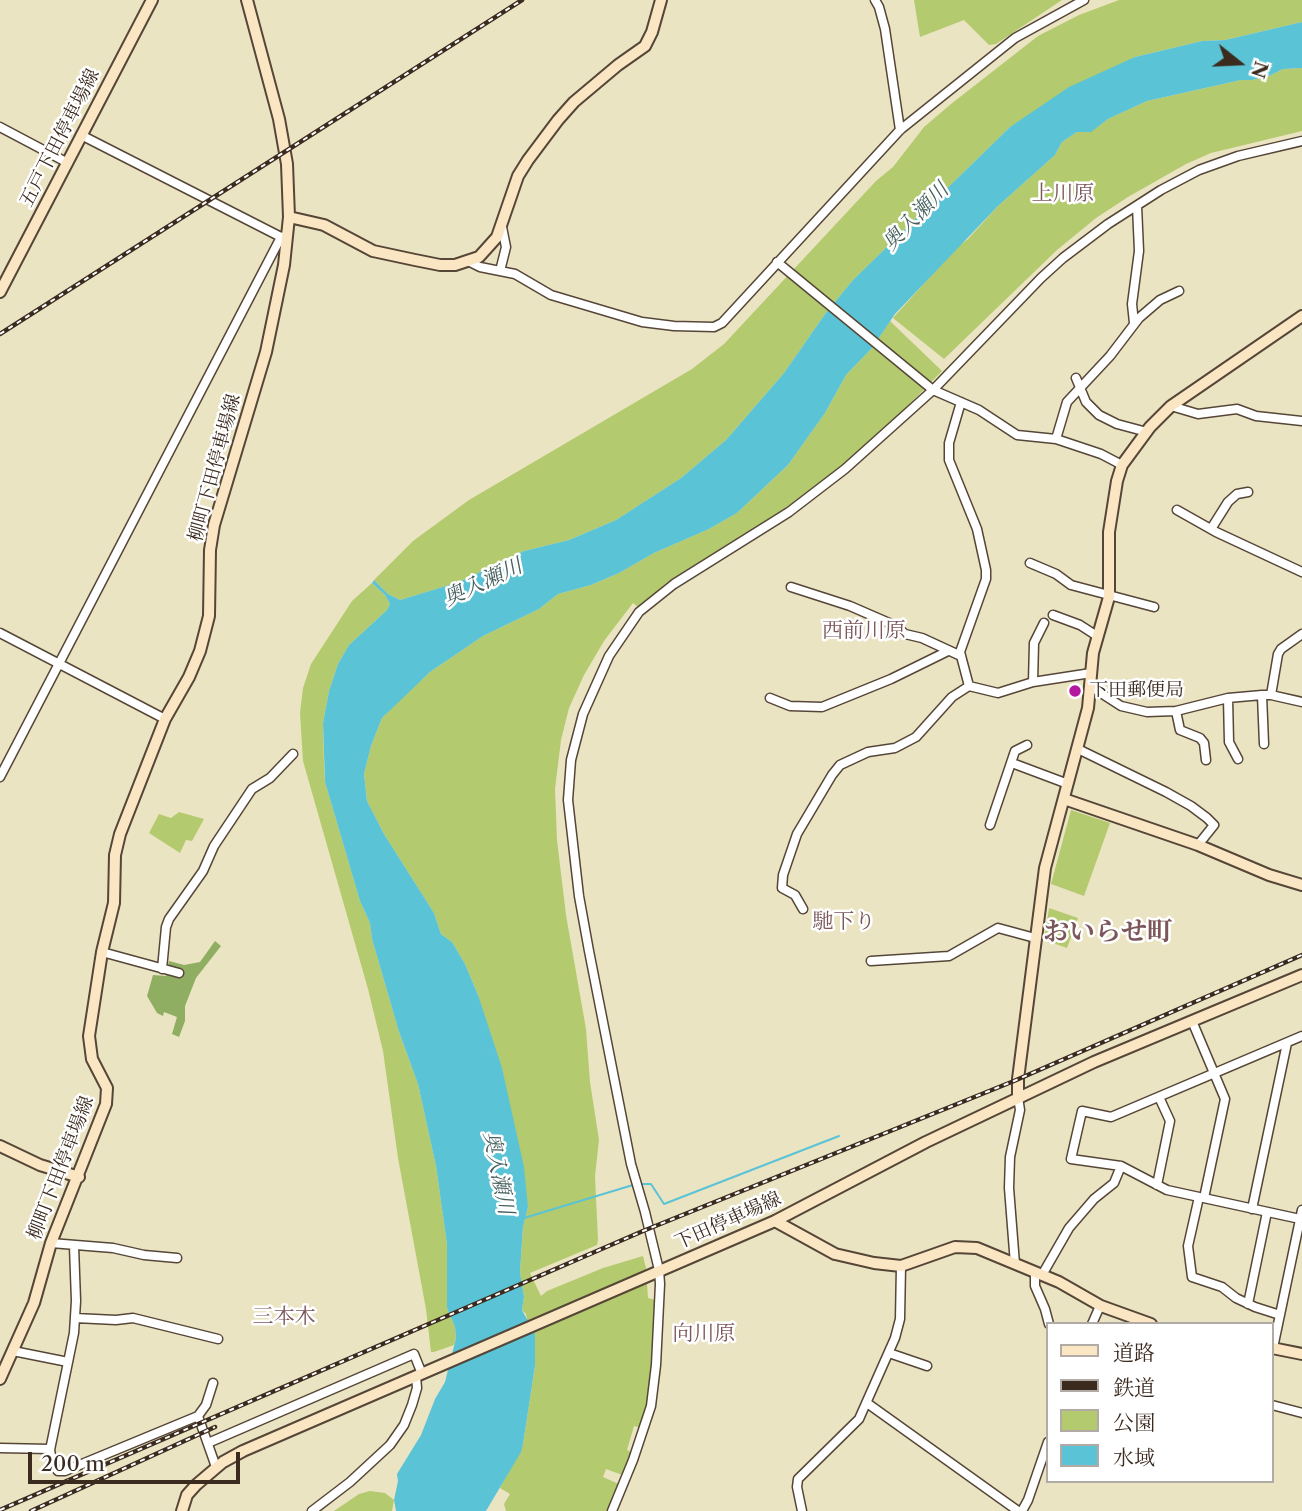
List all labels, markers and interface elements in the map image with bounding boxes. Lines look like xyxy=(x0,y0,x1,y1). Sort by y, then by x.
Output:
north arrow xyxy=(1204,28,1274,98)
text: N xyxy=(1246,58,1273,81)
street label: 五戸下田停車場線 xyxy=(15,65,105,211)
water label: 奥入瀬川 xyxy=(878,178,954,256)
district label: 上川原 xyxy=(1032,181,1094,207)
street label: 柳町下田停車場線 xyxy=(184,392,246,544)
water label: 奥入瀬川 xyxy=(440,554,526,612)
district label: 西前川原 xyxy=(822,618,906,644)
place label: 下田郵便局 xyxy=(1089,680,1184,702)
marker: 下田郵便局 xyxy=(1067,683,1083,699)
district label: 馳下り xyxy=(813,909,875,935)
district label: おいらせ町 xyxy=(1043,916,1173,948)
street label: 柳町下田停車場線 xyxy=(23,1093,99,1243)
water label: 奥入瀬川 xyxy=(478,1129,518,1217)
street label: 下田停車場線 xyxy=(671,1187,785,1255)
district label: 三本木 xyxy=(253,1304,315,1330)
district label: 向川原 xyxy=(673,1321,735,1347)
legend xyxy=(1046,1322,1274,1483)
text: 道路 xyxy=(1113,1340,1155,1365)
text: 鉄道 xyxy=(1113,1375,1155,1400)
text: 公園 xyxy=(1113,1410,1155,1435)
scale bar xyxy=(32,1438,243,1482)
text: 水域 xyxy=(1113,1445,1155,1470)
text: 200 m xyxy=(41,1451,105,1476)

